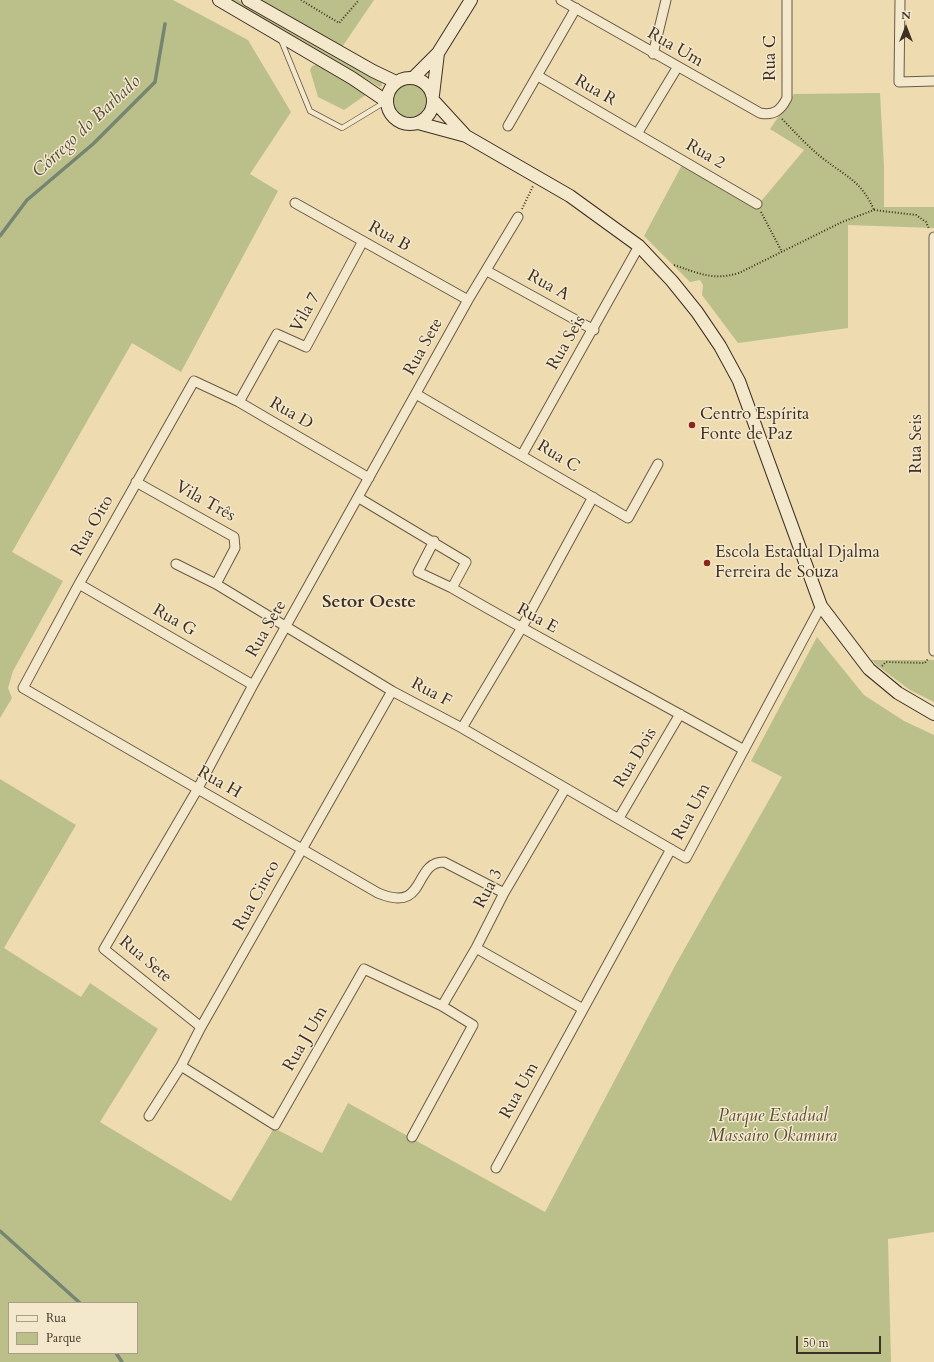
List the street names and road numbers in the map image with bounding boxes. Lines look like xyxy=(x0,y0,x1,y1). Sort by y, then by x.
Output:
street label: Rua Um xyxy=(643,24,707,72)
street label: Rua C xyxy=(761,35,781,81)
street label: Rua R xyxy=(571,71,619,111)
street label: Rua 2 xyxy=(682,136,728,174)
street label: Rua B xyxy=(365,217,413,257)
street label: Rua A xyxy=(523,266,573,306)
street label: Vila 7 xyxy=(287,290,325,336)
street label: Rua Seis xyxy=(543,312,591,374)
street label: Rua Sete xyxy=(400,315,448,379)
street label: Rua D xyxy=(266,393,316,435)
street label: Rua Seis xyxy=(907,414,927,474)
street label: Rua C xyxy=(533,436,583,478)
street label: Vila Três xyxy=(171,477,239,527)
street label: Rua Oito xyxy=(67,492,119,560)
street label: Rua Sete xyxy=(243,597,291,661)
street label: Rua E xyxy=(513,600,561,638)
street label: Rua G xyxy=(149,601,199,641)
street label: Rua F xyxy=(407,674,455,712)
street label: Rua Dois xyxy=(610,724,662,792)
street label: Rua H xyxy=(193,762,245,804)
street label: Rua Um xyxy=(669,780,715,844)
street label: Rua Cinco xyxy=(229,857,285,935)
street label: Rua 3 xyxy=(470,866,508,912)
street label: Rua Sete xyxy=(115,932,175,988)
street label: Rua J Um xyxy=(279,1003,333,1075)
street label: Rua Um xyxy=(496,1059,544,1123)

